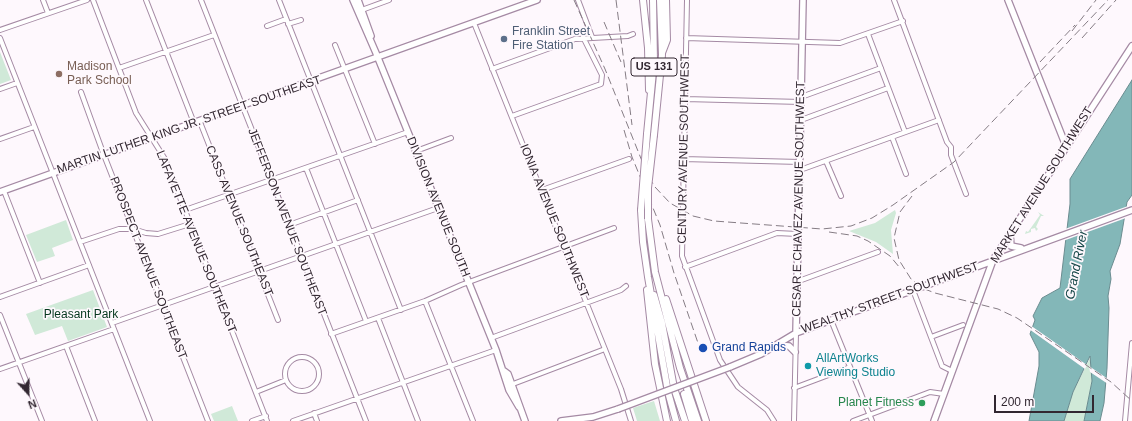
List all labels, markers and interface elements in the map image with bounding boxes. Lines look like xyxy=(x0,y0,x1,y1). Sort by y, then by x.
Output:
place label: Franklin Street Fire Station xyxy=(512,25,590,53)
marker: Franklin Street Fire Station xyxy=(499,34,509,44)
street label: CENTURY AVENUE SOUTHWEST xyxy=(675,54,693,244)
road number: US 131 xyxy=(631,58,677,76)
place label: Madison Park School xyxy=(67,60,132,88)
marker: Madison Park School xyxy=(54,69,64,79)
street label: MARTIN LUTHER KING JR. STREET SOUTHEAST xyxy=(55,73,323,177)
street label: CESAR E CHAVEZ AVENUE SOUTHWEST xyxy=(790,81,808,317)
street label: MARKET AVENUE SOUTHWEST xyxy=(988,104,1096,266)
street label: JEFFERSON AVENUE SOUTHEAST xyxy=(244,126,330,318)
street label: DIVISION AVENUE SOUTH xyxy=(403,135,473,279)
street label: IONIA AVENUE SOUTHWEST xyxy=(517,142,591,300)
street label: CASS AVENUE SOUTHEAST xyxy=(202,144,276,298)
street label: LAFAYETTE AVENUE SOUTHEAST xyxy=(153,149,239,335)
street label: PROSPECT AVENUE SOUTHEAST xyxy=(106,175,190,361)
water label: Grand River xyxy=(1063,229,1091,301)
street label: WEALTHY STREET SOUTHWEST xyxy=(799,259,981,337)
park label: Pleasant Park xyxy=(44,308,118,322)
place label: Grand Rapids xyxy=(712,341,786,355)
marker: Grand Rapids xyxy=(697,342,709,354)
place label: AllArtWorks Viewing Studio xyxy=(816,352,895,380)
marker: AllArtWorks Viewing Studio xyxy=(803,361,813,371)
north arrow xyxy=(8,373,48,413)
scale bar xyxy=(996,387,1096,413)
text: 200 m xyxy=(1001,395,1034,409)
place label: Planet Fitness xyxy=(838,396,914,410)
text: N xyxy=(26,397,38,411)
marker: Planet Fitness xyxy=(917,398,927,408)

